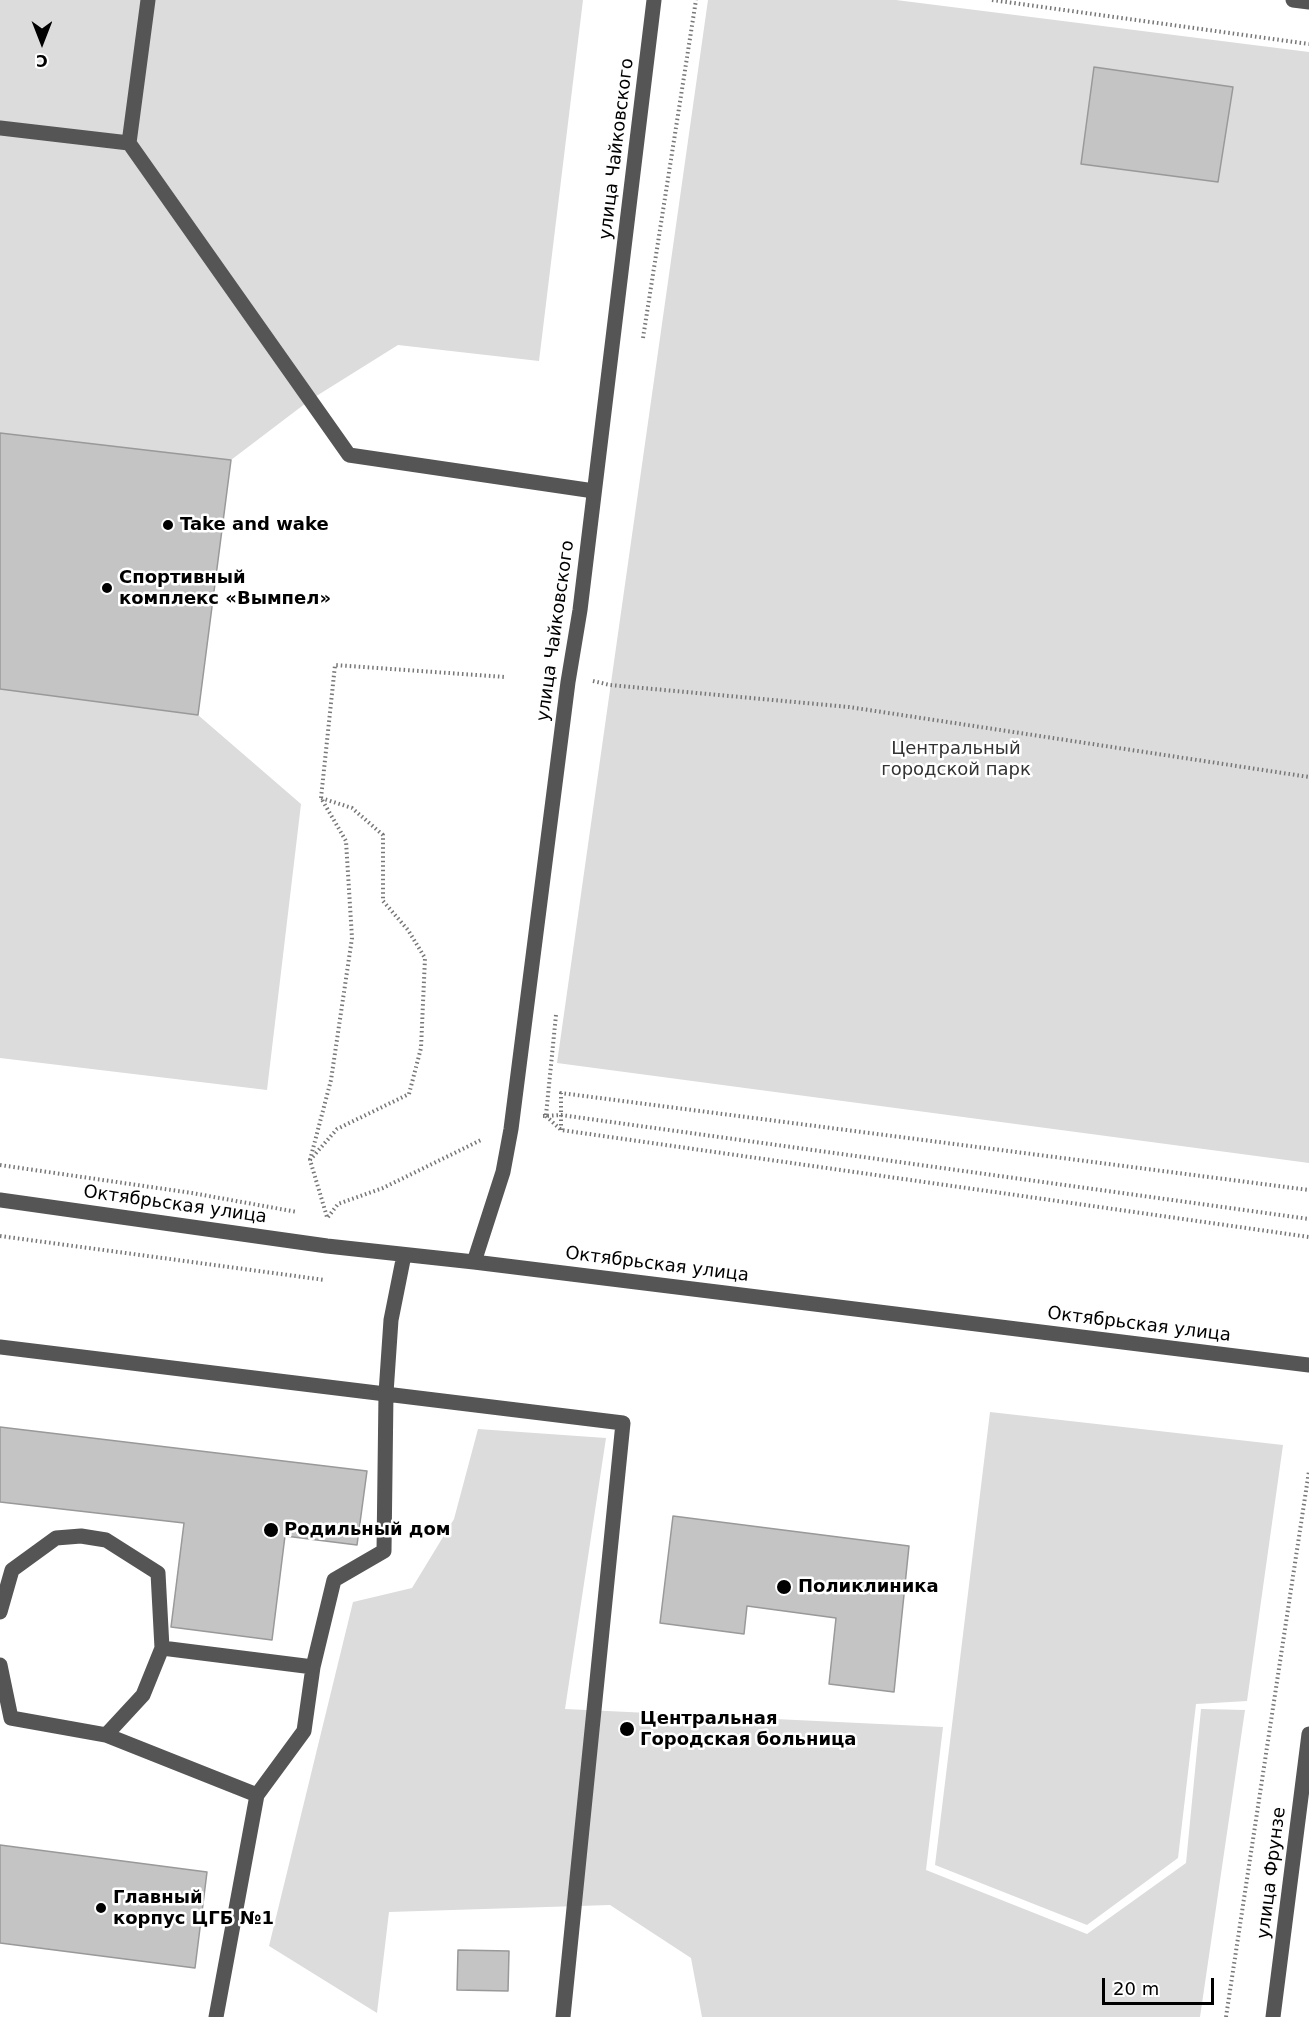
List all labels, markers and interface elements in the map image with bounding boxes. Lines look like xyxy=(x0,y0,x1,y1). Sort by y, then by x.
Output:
north arrow xyxy=(12,12,72,72)
text: С xyxy=(36,51,48,70)
street label: улица Чайковского xyxy=(595,57,639,241)
place label: Take and wake xyxy=(180,514,329,536)
marker: Take and wake xyxy=(161,518,175,532)
street label: улица Чайковского xyxy=(533,539,579,723)
place label: Спортивный комплекс «Вымпел» xyxy=(119,567,331,610)
marker: Спортивный комплекс «Вымпел» xyxy=(100,581,114,595)
park label: Центральный городской парк xyxy=(881,738,1031,780)
street label: Октябрьская улица xyxy=(82,1181,268,1229)
street label: Октябрьская улица xyxy=(564,1243,750,1287)
street label: Октябрьская улица xyxy=(1046,1303,1232,1347)
place label: Родильный дом xyxy=(284,1519,450,1541)
marker: Родильный дом xyxy=(262,1521,280,1539)
place label: Поликлиника xyxy=(798,1576,939,1598)
marker: Поликлиника xyxy=(775,1578,793,1596)
place label: Центральная Городская больница xyxy=(640,1708,857,1750)
marker: Центральная Городская больница xyxy=(618,1720,636,1738)
street label: улица Фрунзе xyxy=(1253,1806,1291,1940)
place label: Главный корпус ЦГБ №1 xyxy=(113,1887,274,1930)
marker: Главный корпус ЦГБ №1 xyxy=(94,1901,108,1915)
scale bar xyxy=(1105,1966,1218,2004)
text: 20 m xyxy=(1113,1978,1159,1999)

